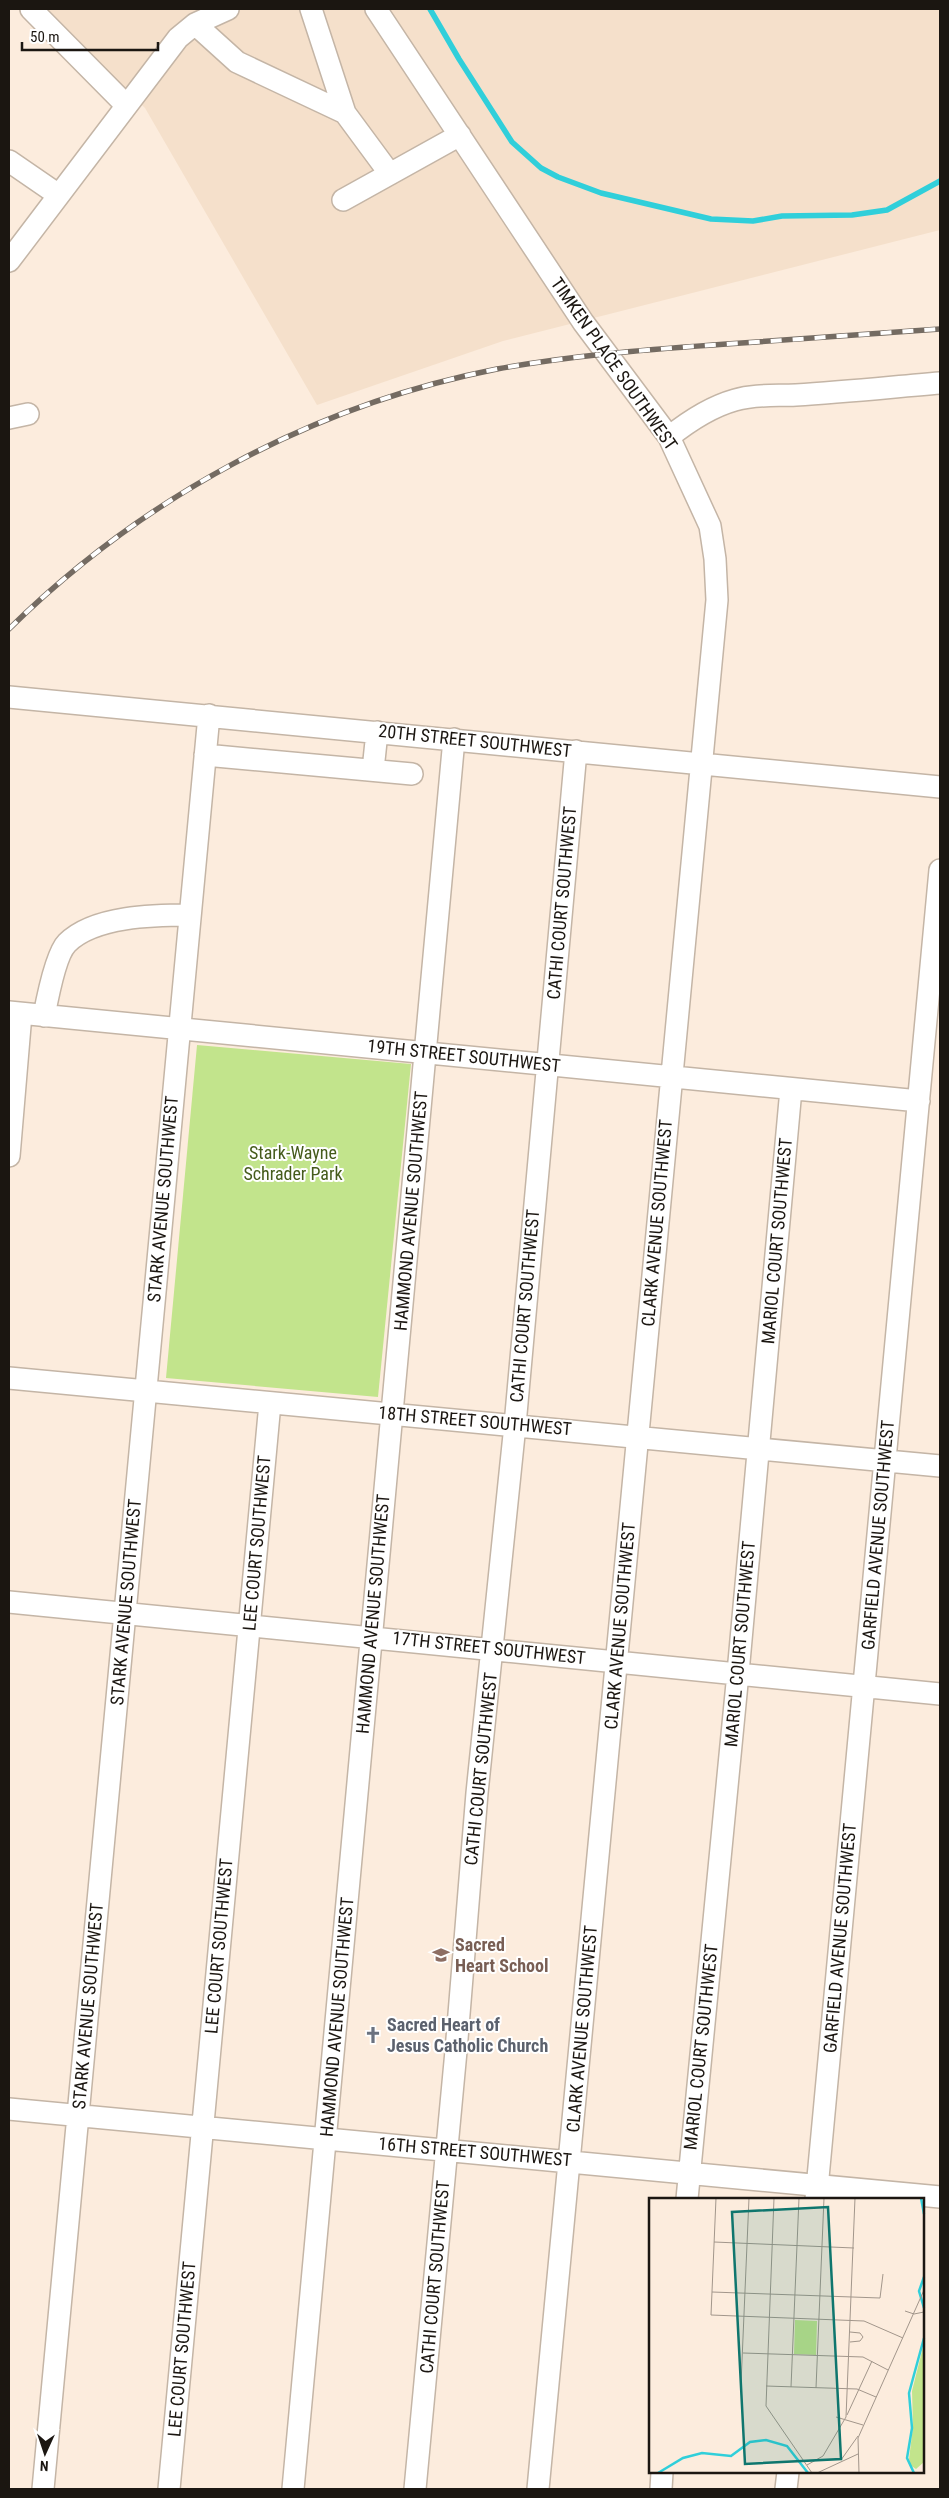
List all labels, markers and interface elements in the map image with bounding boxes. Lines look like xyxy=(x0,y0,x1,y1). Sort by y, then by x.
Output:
scale bar xyxy=(22,20,159,52)
text: 50 m xyxy=(30,28,60,46)
street label: TIMKEN PLACE SOUTHWEST xyxy=(547,273,682,454)
street label: 20TH STREET SOUTHWEST xyxy=(377,720,573,761)
street label: CATHI COURT SOUTHWEST xyxy=(543,805,580,1000)
street label: 19TH STREET SOUTHWEST xyxy=(366,1035,562,1076)
street label: HAMMOND AVENUE SOUTHWEST xyxy=(390,1090,431,1332)
street label: STARK AVENUE SOUTHWEST xyxy=(143,1095,182,1303)
street label: CLARK AVENUE SOUTHWEST xyxy=(637,1118,676,1327)
street label: MARIOL COURT SOUTHWEST xyxy=(757,1137,796,1345)
park label: Stark-Wayne Schrader Park xyxy=(243,1142,343,1184)
street label: CATHI COURT SOUTHWEST xyxy=(506,1208,543,1403)
street label: 18TH STREET SOUTHWEST xyxy=(377,1402,573,1439)
street label: GARFIELD AVENUE SOUTHWEST xyxy=(857,1419,898,1651)
street label: LEE COURT SOUTHWEST xyxy=(238,1454,275,1631)
street label: HAMMOND AVENUE SOUTHWEST xyxy=(352,1493,393,1735)
street label: STARK AVENUE SOUTHWEST xyxy=(106,1498,145,1706)
street label: CLARK AVENUE SOUTHWEST xyxy=(600,1521,639,1730)
street label: MARIOL COURT SOUTHWEST xyxy=(720,1540,759,1748)
street label: 17TH STREET SOUTHWEST xyxy=(391,1627,587,1668)
street label: CATHI COURT SOUTHWEST xyxy=(460,1671,501,1866)
street label: GARFIELD AVENUE SOUTHWEST xyxy=(819,1822,860,2054)
street label: LEE COURT SOUTHWEST xyxy=(200,1857,237,2034)
street label: HAMMOND AVENUE SOUTHWEST xyxy=(316,1896,357,2138)
street label: STARK AVENUE SOUTHWEST xyxy=(68,1902,107,2110)
street label: CLARK AVENUE SOUTHWEST xyxy=(562,1924,601,2133)
place label: Sacred Heart School xyxy=(455,1934,549,1976)
street label: MARIOL COURT SOUTHWEST xyxy=(679,1943,722,2151)
school or university icon: Sacred Heart School xyxy=(431,1945,451,1965)
place label: Sacred Heart of Jesus Catholic Church xyxy=(387,2014,548,2056)
church icon: Sacred Heart of Jesus Catholic Church xyxy=(363,2025,383,2045)
street label: 16TH STREET SOUTHWEST xyxy=(377,2133,573,2170)
street label: CATHI COURT SOUTHWEST xyxy=(416,2179,453,2374)
inset map xyxy=(649,2198,924,2473)
street label: LEE COURT SOUTHWEST xyxy=(163,2260,200,2437)
north arrow xyxy=(20,2428,70,2478)
text: N xyxy=(40,2458,49,2474)

